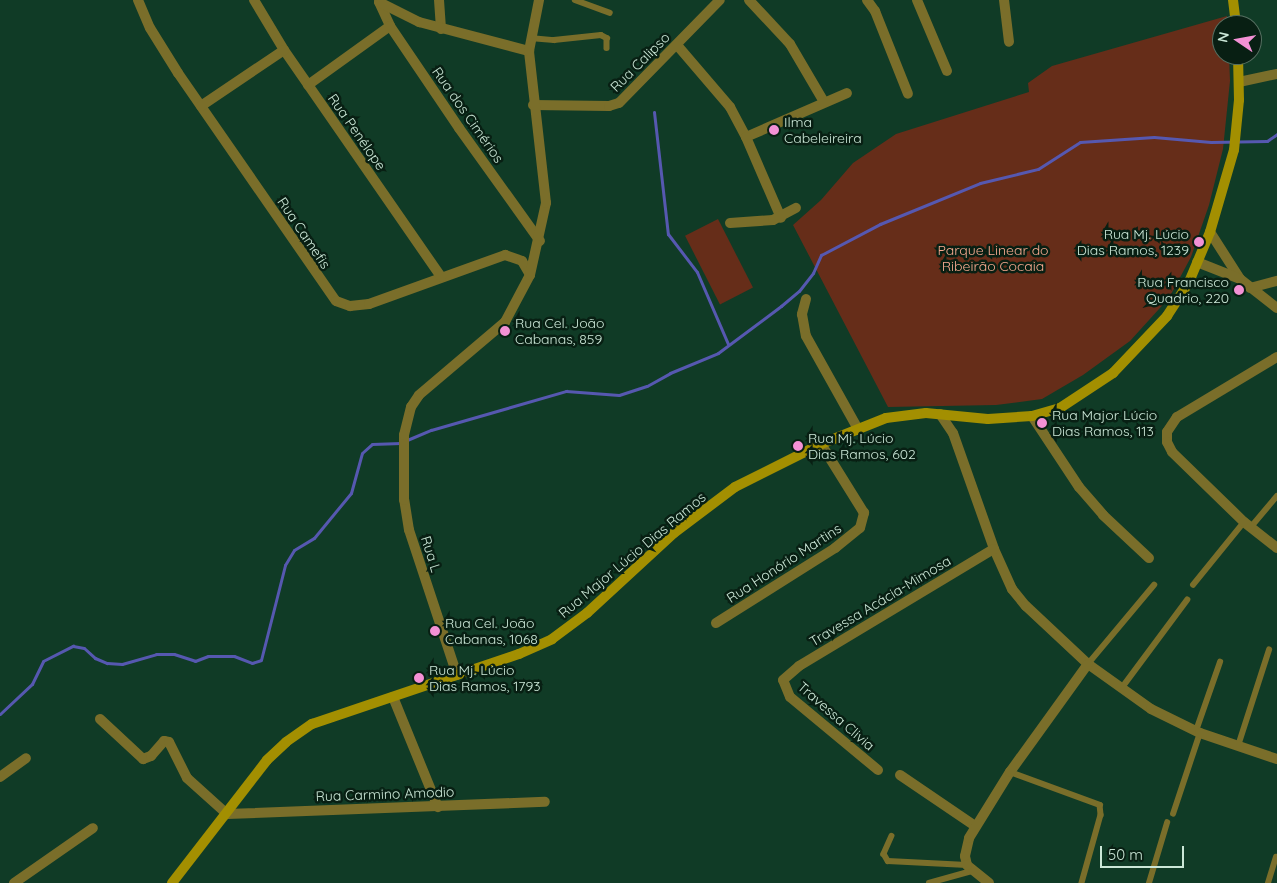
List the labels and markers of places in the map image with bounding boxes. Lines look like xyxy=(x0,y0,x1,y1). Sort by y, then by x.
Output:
place label: Ilma Cabeleireira xyxy=(784,114,862,146)
marker: Ilma Cabeleireira xyxy=(768,124,780,136)
place label: Rua Mj. Lúcio Dias Ramos, 1239 xyxy=(1077,226,1189,258)
marker: Rua Mj. Lúcio Dias Ramos, 1239 xyxy=(1193,236,1205,248)
place label: Rua Francisco Quadrio, 220 xyxy=(1137,274,1229,306)
marker: Rua Francisco Quadrio, 220 xyxy=(1233,284,1245,296)
place label: Rua Cel. João Cabanas, 859 xyxy=(515,315,605,348)
marker: Rua Cel. João Cabanas, 859 xyxy=(499,325,511,337)
place label: Rua Major Lúcio Dias Ramos, 113 xyxy=(1052,407,1157,440)
marker: Rua Major Lúcio Dias Ramos, 113 xyxy=(1036,417,1048,429)
place label: Rua Mj. Lúcio Dias Ramos, 602 xyxy=(808,430,916,462)
marker: Rua Mj. Lúcio Dias Ramos, 602 xyxy=(792,440,804,452)
place label: Rua Cel. João Cabanas, 1068 xyxy=(445,615,538,648)
marker: Rua Cel. João Cabanas, 1068 xyxy=(429,625,441,637)
place label: Rua Mj. Lúcio Dias Ramos, 1793 xyxy=(429,662,541,694)
marker: Rua Mj. Lúcio Dias Ramos, 1793 xyxy=(413,672,425,684)

